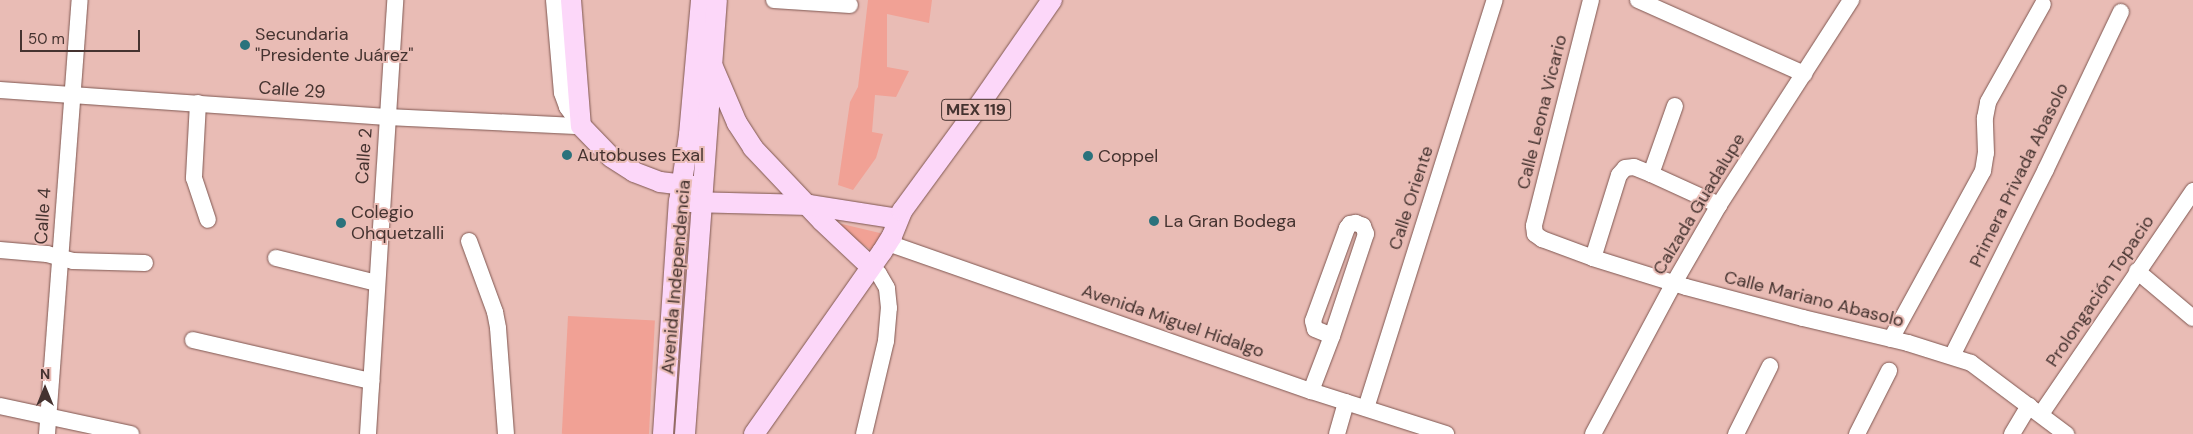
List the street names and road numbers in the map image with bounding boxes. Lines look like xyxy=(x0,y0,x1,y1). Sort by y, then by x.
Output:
street label: Calle Leona Vicario xyxy=(1512,32,1572,192)
street label: Calle 29 xyxy=(258,77,326,103)
street label: Primera Privada Abasolo xyxy=(1965,79,2073,271)
road number: MEX 119 xyxy=(941,96,1011,124)
street label: Calle 2 xyxy=(351,127,377,185)
street label: Calzada Guadalupe xyxy=(1648,129,1750,279)
street label: Calle Oriente xyxy=(1384,143,1438,253)
street label: Avenida Independencia xyxy=(657,179,695,375)
street label: Calle 4 xyxy=(30,187,56,245)
street label: Prolongación Topacio xyxy=(2041,211,2159,371)
street label: Calle Mariano Abasolo xyxy=(1722,266,1906,332)
street label: Avenida Miguel Hidalgo xyxy=(1079,280,1267,362)

